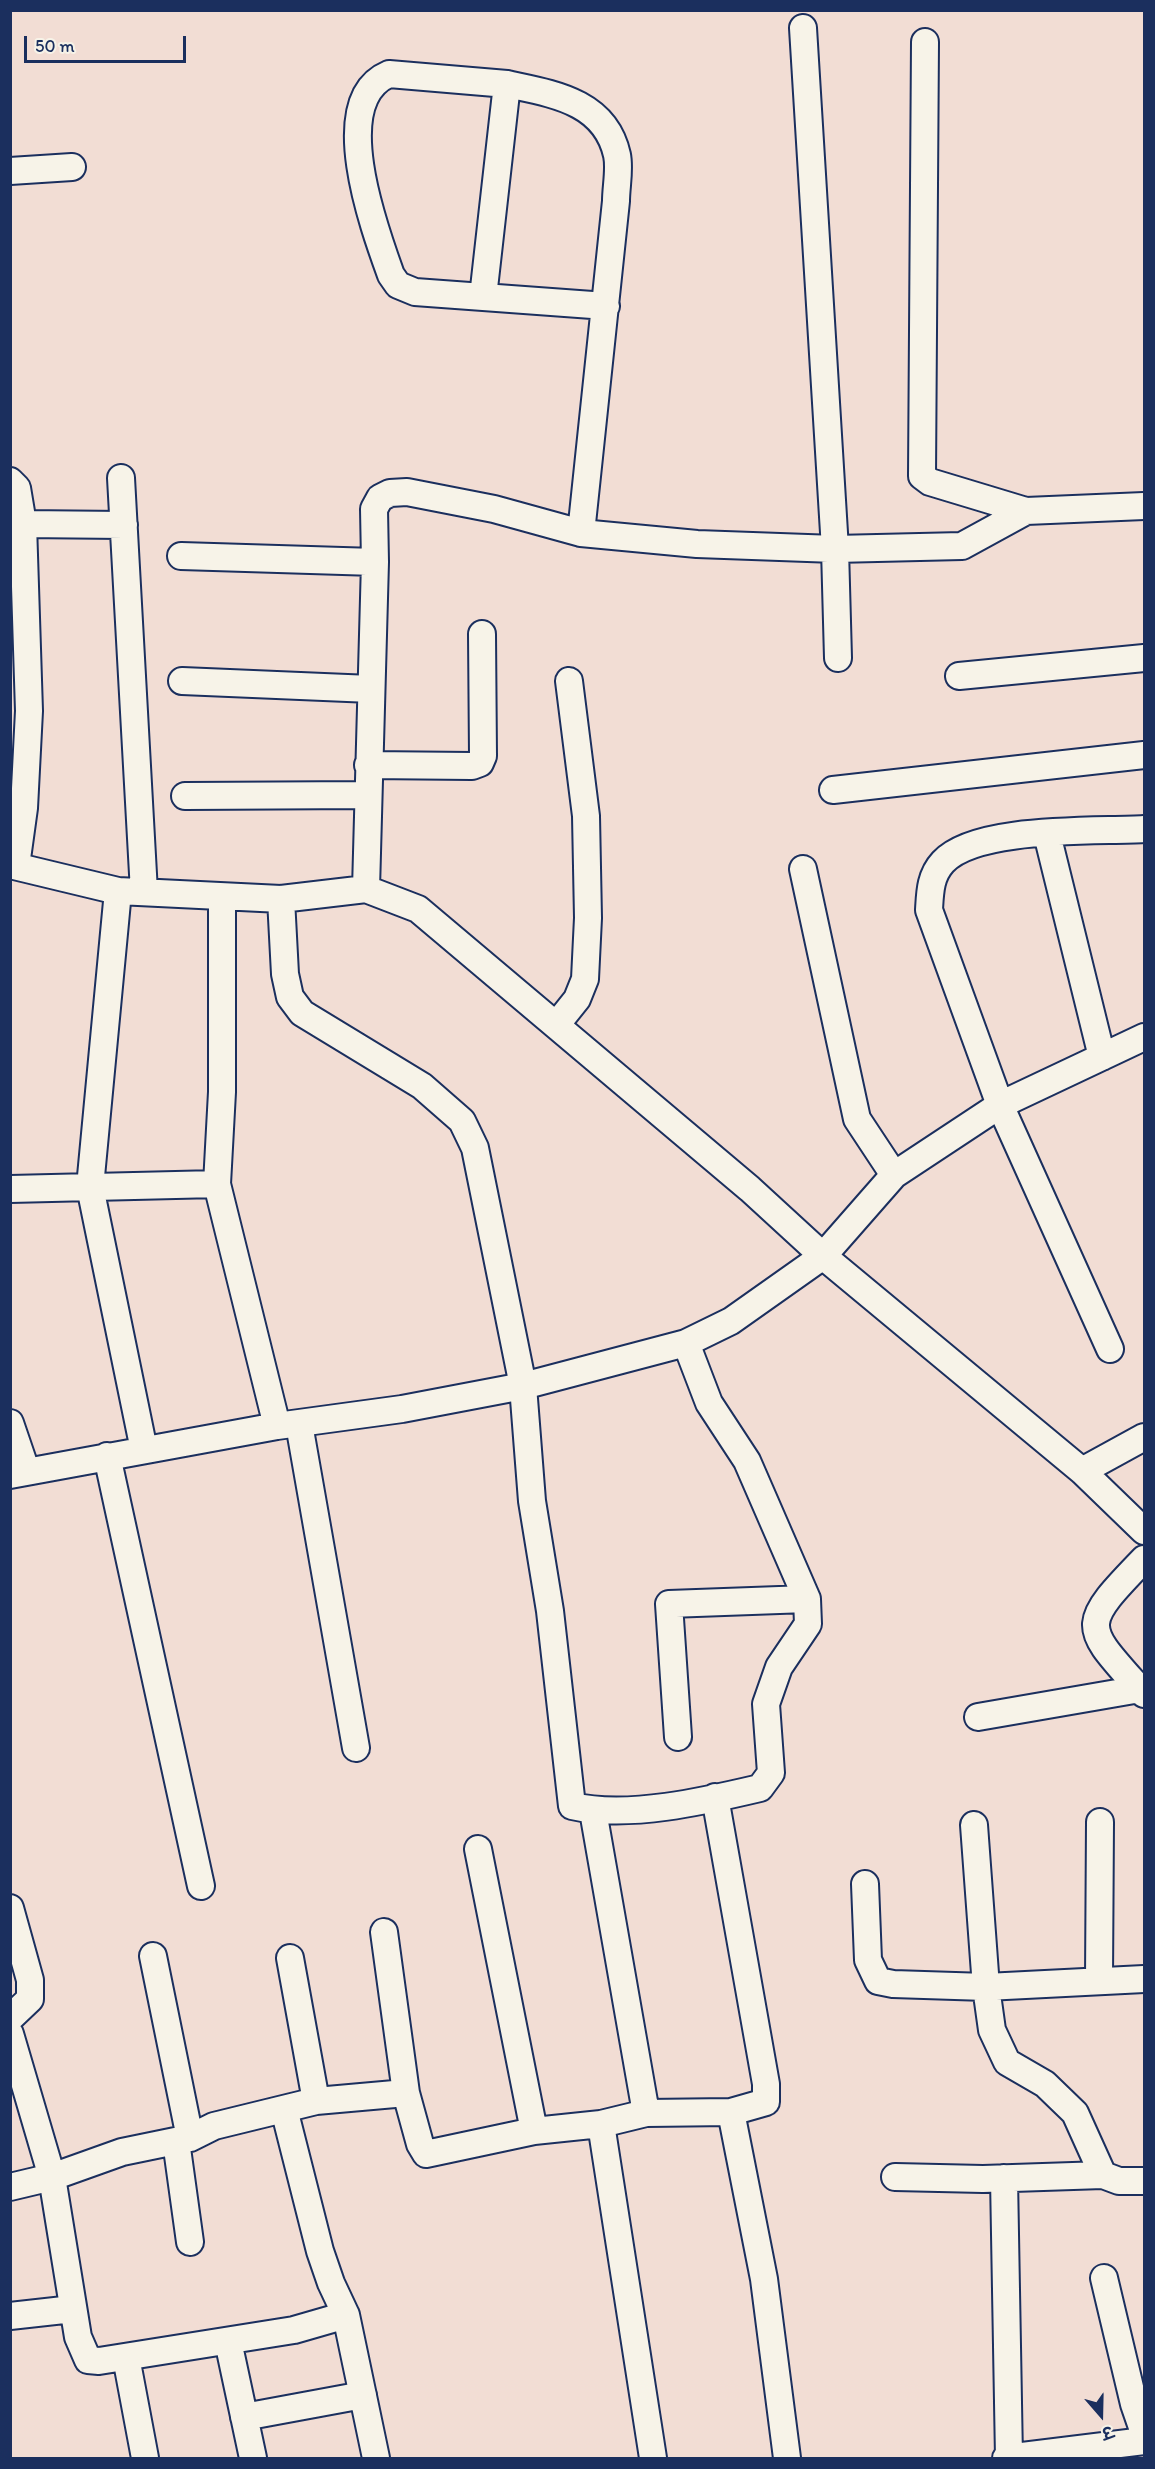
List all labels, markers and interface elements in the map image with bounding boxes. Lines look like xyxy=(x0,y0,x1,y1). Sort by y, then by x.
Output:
scale bar xyxy=(27,24,189,62)
text: 50 m xyxy=(35,35,75,57)
north arrow xyxy=(1071,2385,1131,2445)
text: उ xyxy=(1099,2422,1116,2443)

